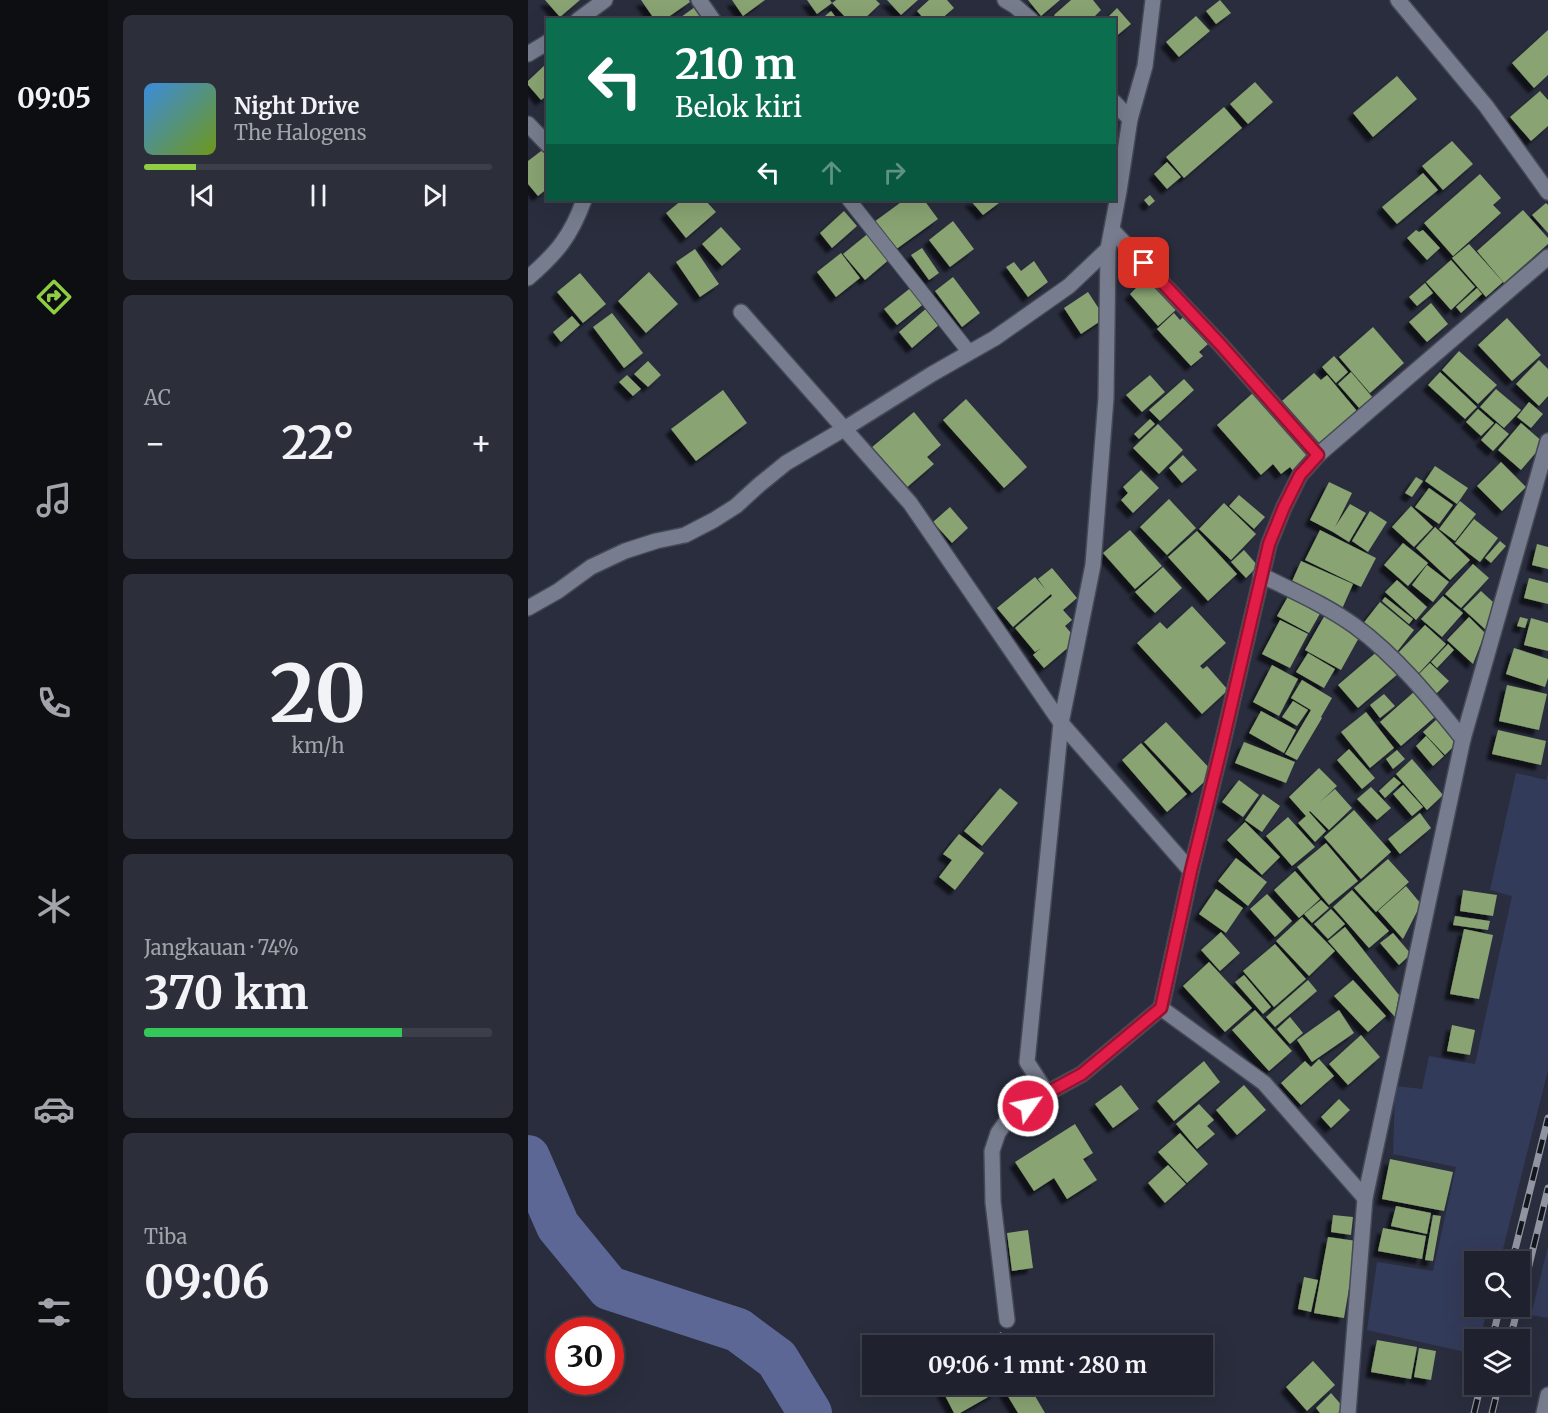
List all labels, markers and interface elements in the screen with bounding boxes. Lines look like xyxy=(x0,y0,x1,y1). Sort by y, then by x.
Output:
text: 210 m xyxy=(675,38,796,90)
icon: left xyxy=(576,42,654,120)
text: 09:05 xyxy=(17,81,91,115)
text: Belok kiri xyxy=(675,90,802,124)
text: Night Drive xyxy=(234,92,359,120)
text: The Halogens xyxy=(234,120,366,145)
icon: left xyxy=(752,156,785,189)
icon: ahead xyxy=(815,156,848,189)
icon: right xyxy=(878,156,911,189)
icon: previous xyxy=(186,179,219,212)
icon: pause xyxy=(302,179,335,212)
icon: next xyxy=(418,179,451,212)
pin xyxy=(1118,237,1169,288)
icon: arrive xyxy=(1127,246,1160,279)
icon: directions xyxy=(33,276,75,318)
text: AC xyxy=(144,385,171,410)
text: 22° xyxy=(282,415,354,471)
text: − xyxy=(144,423,166,464)
text: + xyxy=(470,423,492,464)
icon: music xyxy=(33,479,75,521)
text: 20 xyxy=(270,645,366,743)
icon: phone xyxy=(33,682,75,724)
text: km/h xyxy=(292,733,344,758)
icon: climate xyxy=(33,885,75,927)
text: Jangkauan · 74% xyxy=(144,935,299,960)
text: 370 km xyxy=(144,965,308,1021)
position arrow xyxy=(996,1074,1060,1138)
icon: car xyxy=(33,1088,75,1130)
text: Tiba xyxy=(144,1224,187,1249)
map controls xyxy=(1464,1251,1530,1395)
button: search xyxy=(1464,1251,1530,1317)
text: 09:06 xyxy=(144,1254,269,1310)
icon: filters xyxy=(33,1291,75,1333)
speed limit sign: 30 xyxy=(546,1317,624,1395)
button: layers xyxy=(1464,1329,1530,1395)
text: 09:06 · 1 mnt · 280 m xyxy=(928,1351,1147,1379)

